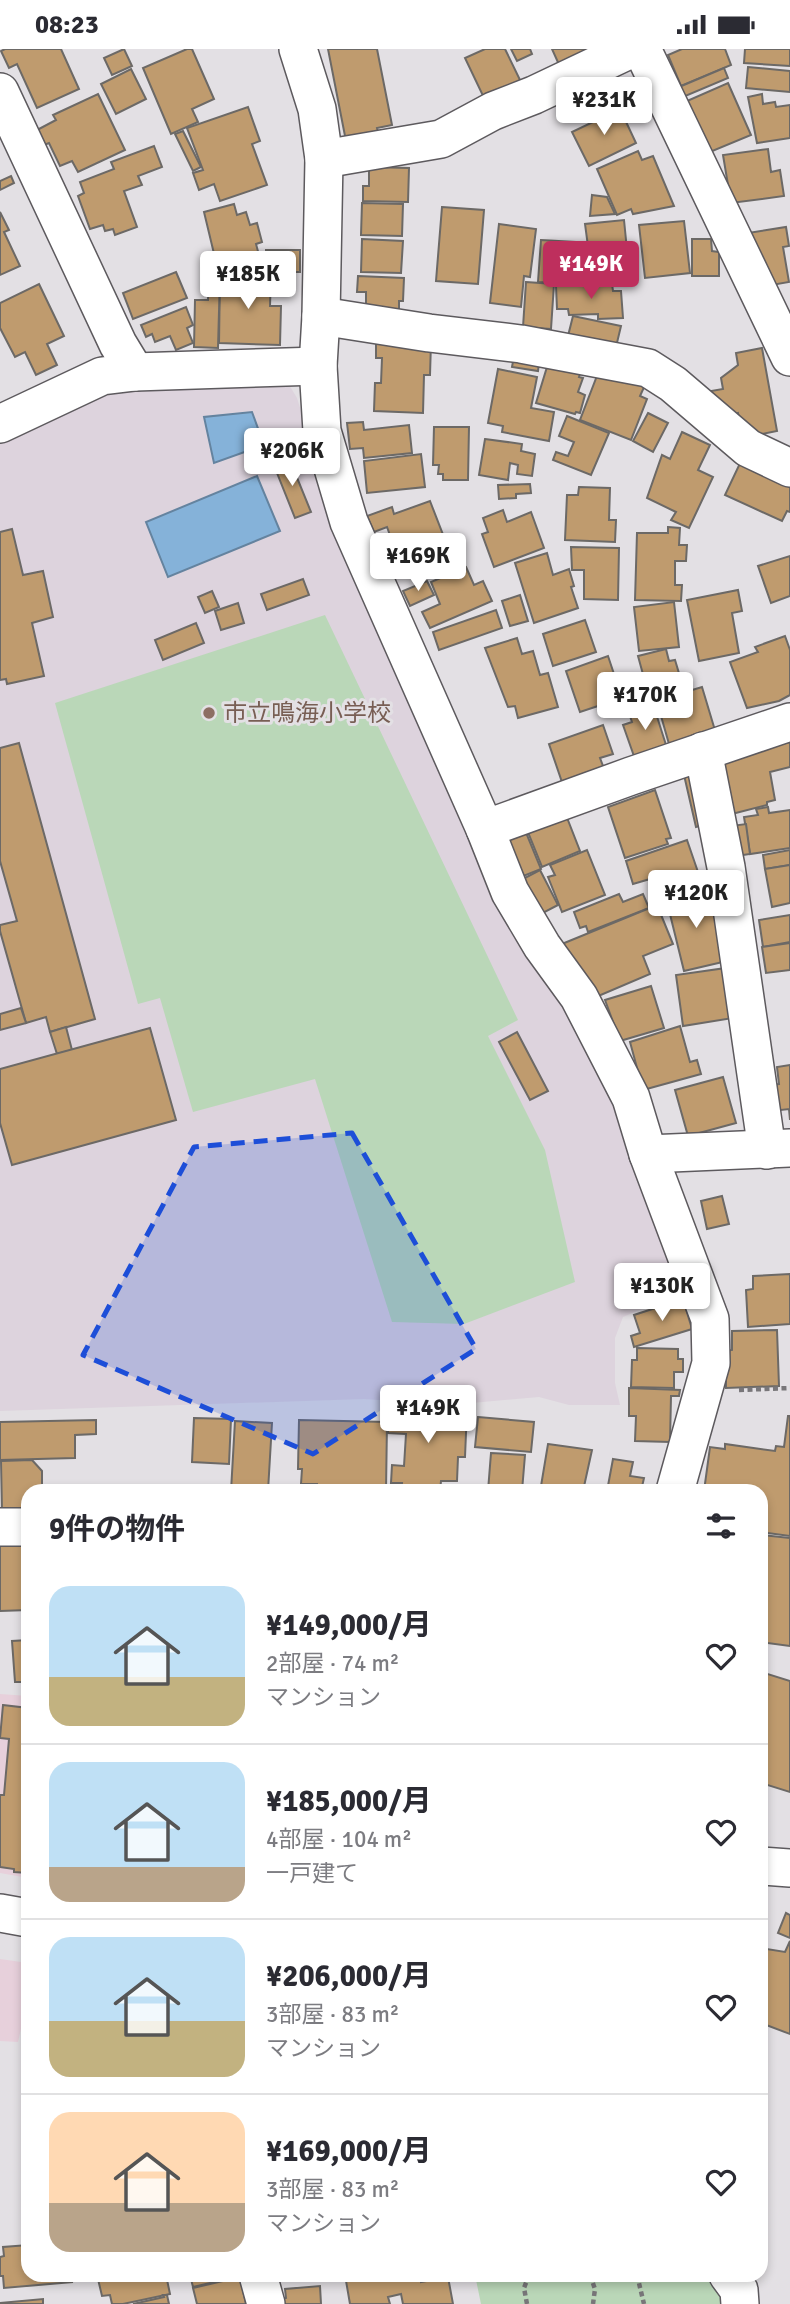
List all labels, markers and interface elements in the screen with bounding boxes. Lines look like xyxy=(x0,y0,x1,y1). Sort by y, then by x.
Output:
text: 08:23 xyxy=(35,9,99,41)
pin: ¥231K xyxy=(555,77,653,137)
text: ¥231K xyxy=(572,85,636,114)
pin: ¥149K xyxy=(542,241,640,301)
text: ¥149K xyxy=(559,249,623,278)
pin: ¥185K xyxy=(199,251,297,311)
text: ¥185K xyxy=(216,259,280,288)
pin: ¥206K xyxy=(243,429,341,488)
text: ¥206K xyxy=(260,436,324,465)
pin: ¥169K xyxy=(369,533,467,593)
text: ¥169K xyxy=(386,541,450,570)
pin: ¥170K xyxy=(596,673,694,732)
text: ¥170K xyxy=(613,680,677,709)
place label: 市立鳴海小学校 xyxy=(223,698,391,728)
marker: 市立鳴海小学校 xyxy=(201,705,217,721)
pin: ¥120K xyxy=(647,871,745,930)
text: ¥120K xyxy=(664,878,728,907)
pin: ¥130K xyxy=(613,1263,711,1323)
text: ¥130K xyxy=(630,1271,694,1300)
pin: ¥149K xyxy=(379,1385,477,1445)
text: ¥149K xyxy=(396,1393,460,1422)
icon: filters xyxy=(702,1507,740,1545)
text: 9件の物件 xyxy=(49,1511,185,1548)
text: ¥149,000/月 xyxy=(266,1607,432,1644)
icon: home xyxy=(105,1614,189,1698)
icon: heart xyxy=(702,1637,740,1675)
text: 2部屋 · 74 m² xyxy=(266,1649,399,1678)
text: マンション xyxy=(266,1683,381,1712)
text: ¥185,000/月 xyxy=(266,1783,432,1820)
icon: home xyxy=(105,1790,189,1874)
icon: heart xyxy=(702,1813,740,1851)
text: 4部屋 · 104 m² xyxy=(266,1825,412,1854)
text: 一戸建て xyxy=(266,1859,358,1888)
text: ¥206,000/月 xyxy=(266,1958,432,1995)
icon: home xyxy=(105,1965,189,2049)
icon: heart xyxy=(702,1988,740,2026)
text: 3部屋 · 83 m² xyxy=(266,2000,399,2029)
text: マンション xyxy=(266,2034,381,2063)
text: ¥169,000/月 xyxy=(266,2133,432,2170)
icon: home xyxy=(105,2140,189,2224)
icon: heart xyxy=(702,2163,740,2201)
text: 3部屋 · 83 m² xyxy=(266,2175,399,2204)
text: マンション xyxy=(266,2209,381,2238)

